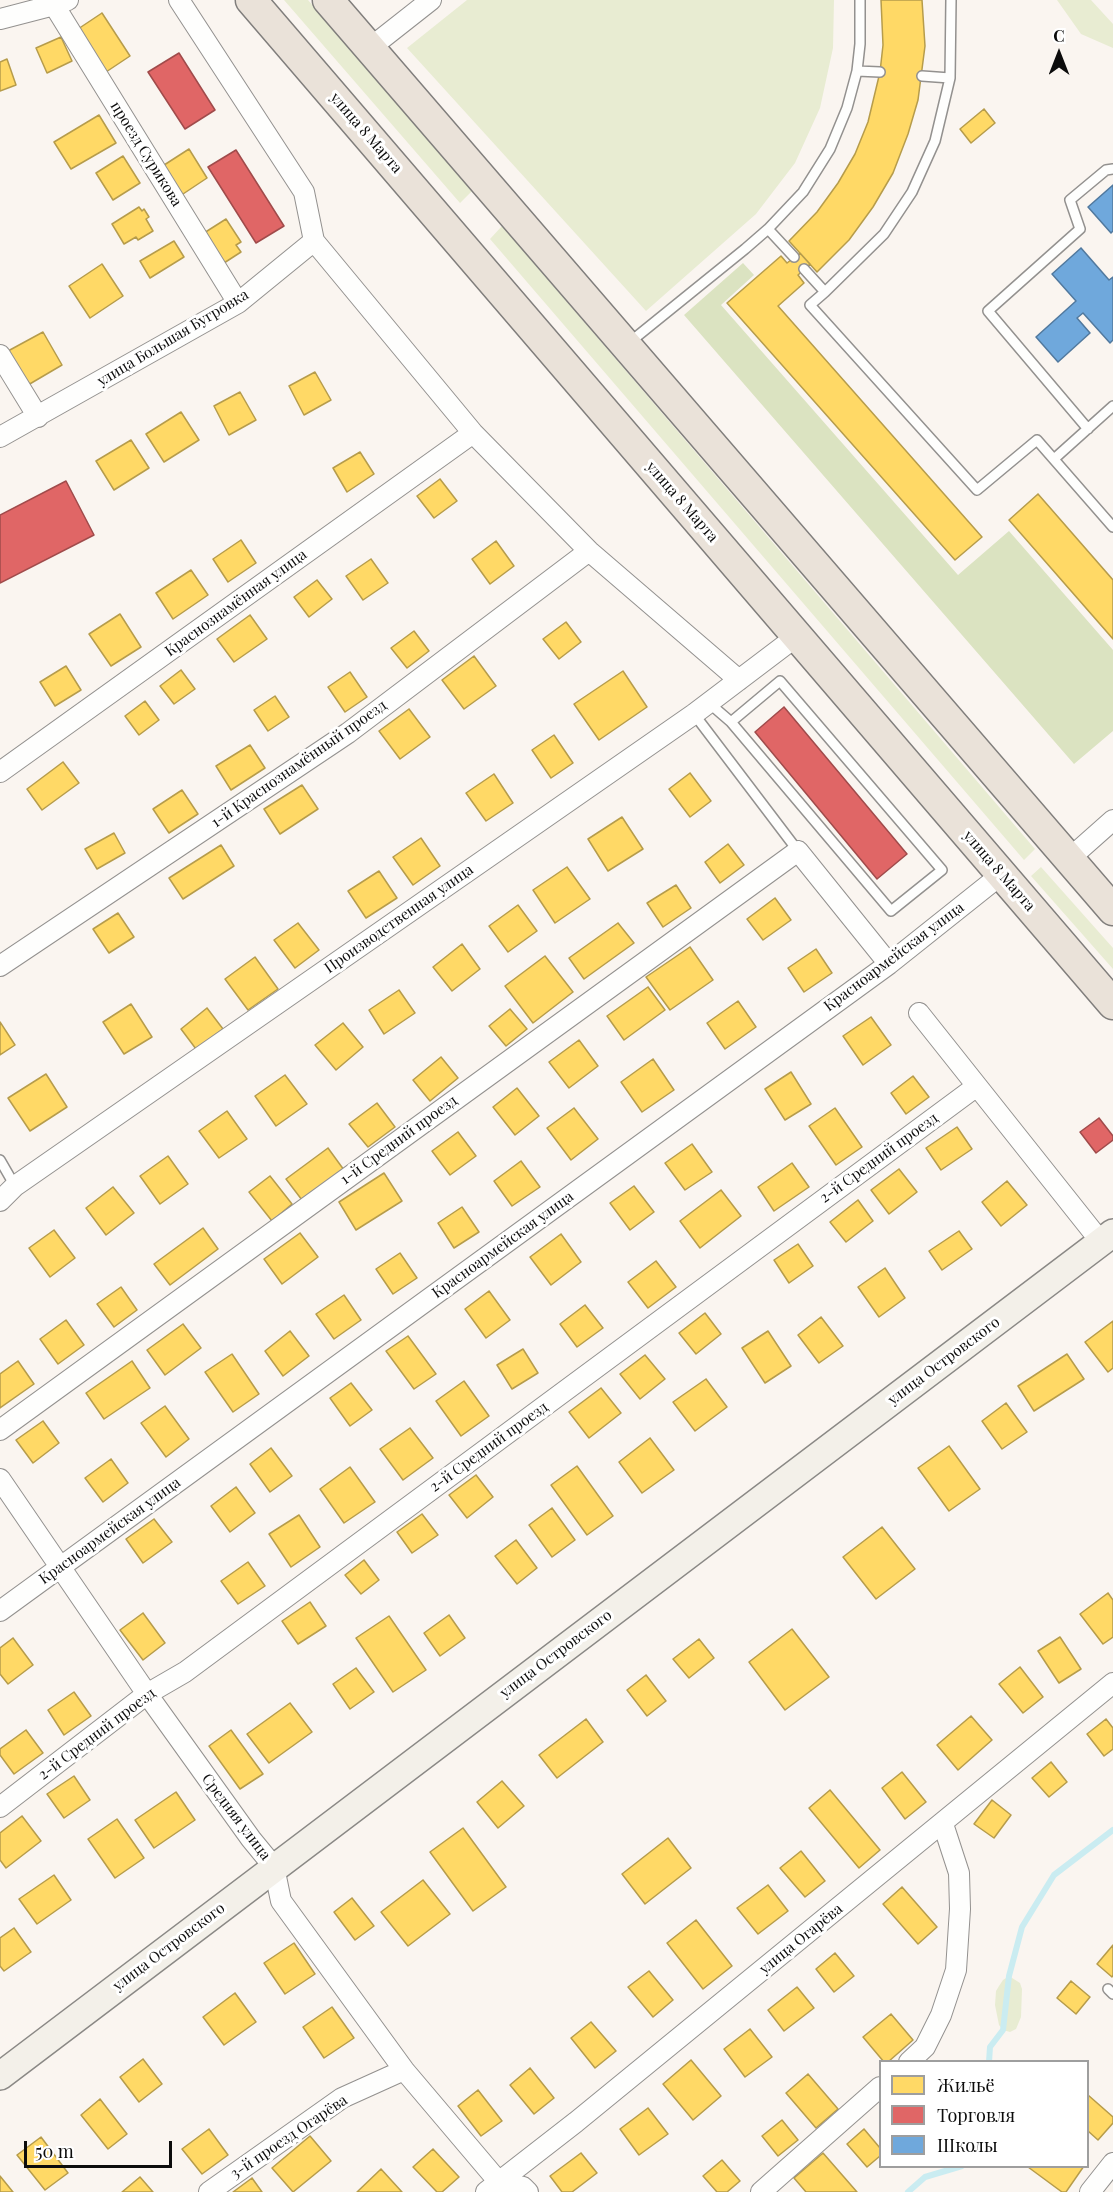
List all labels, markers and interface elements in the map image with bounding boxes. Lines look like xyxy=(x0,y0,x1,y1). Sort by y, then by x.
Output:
north arrow xyxy=(1029,24,1089,84)
text: С xyxy=(1053,25,1065,46)
street label: улица 8 Марта xyxy=(326,89,406,177)
street label: проезд Сурикова xyxy=(106,98,186,210)
street label: улица Большая Бугровка xyxy=(94,286,252,390)
street label: улица 8 Марта xyxy=(642,458,722,546)
street label: Краснознамённая улица xyxy=(162,546,310,660)
street label: 1-й Краснознамённый проезд xyxy=(208,696,390,832)
street label: улица 8 Марта xyxy=(959,827,1039,915)
street label: Производственная улица xyxy=(321,861,477,977)
street label: Красноармейская улица xyxy=(821,899,967,1015)
street label: 1-й Средний проезд xyxy=(337,1092,461,1188)
street label: 2-й Средний проезд xyxy=(816,1109,942,1207)
street label: Красноармейская улица xyxy=(429,1188,577,1302)
street label: улица Островского xyxy=(885,1313,1003,1409)
street label: 2-й Средний проезд xyxy=(426,1398,552,1496)
street label: Красноармейская улица xyxy=(36,1474,184,1588)
street label: улица Островского xyxy=(497,1606,615,1702)
street label: 2-й Средний проезд xyxy=(35,1684,159,1784)
street label: Средняя улица xyxy=(198,1770,274,1864)
street label: улица Островского xyxy=(110,1899,228,1995)
street label: улица Огарёва xyxy=(756,1900,846,1978)
legend xyxy=(879,2060,1089,2168)
text: Жильё xyxy=(937,2073,995,2097)
street label: 3-й проезд Огарёва xyxy=(227,2091,351,2183)
text: Торговля xyxy=(937,2103,1015,2127)
scale bar xyxy=(27,2129,176,2167)
text: Школы xyxy=(937,2133,998,2157)
text: 50 m xyxy=(35,2139,74,2163)

